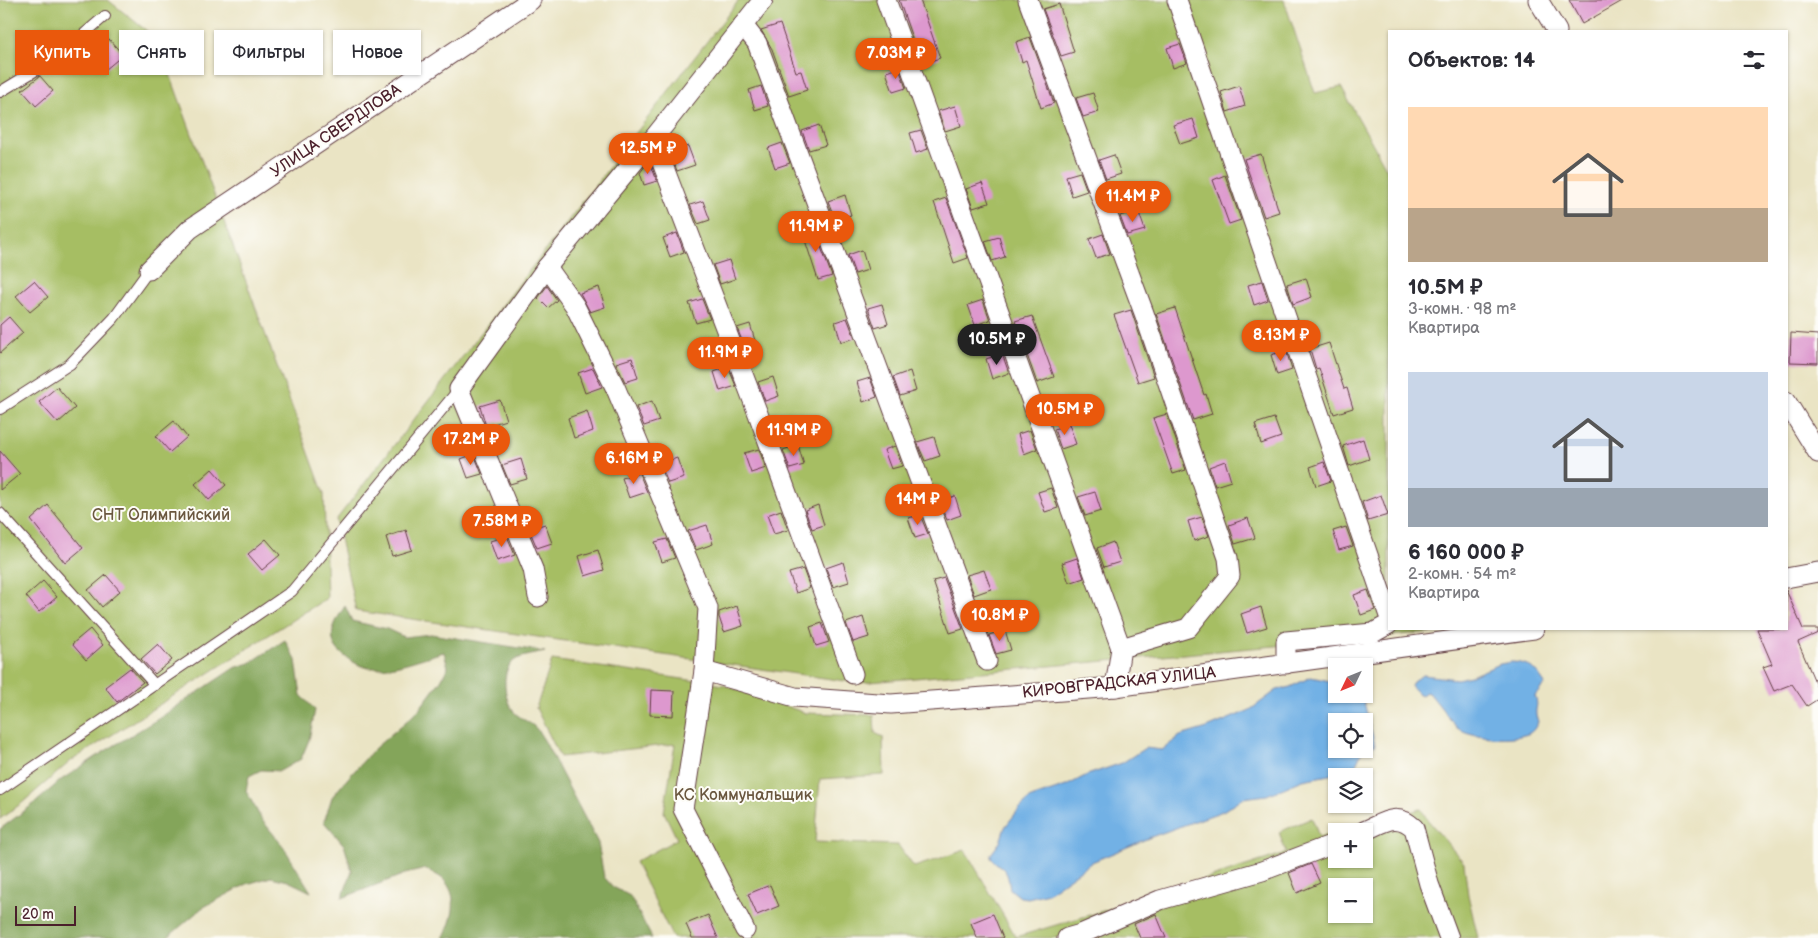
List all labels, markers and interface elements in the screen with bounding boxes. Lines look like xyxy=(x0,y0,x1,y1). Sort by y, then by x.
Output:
chip: Купить xyxy=(15,30,109,75)
chip: Снять xyxy=(119,30,204,75)
chip: Фильтры xyxy=(214,30,323,75)
chip: Новое xyxy=(333,30,421,75)
pin: 7.03M ₽ xyxy=(850,38,942,80)
text: 7.03M ₽ xyxy=(866,44,926,63)
icon: filters xyxy=(1740,46,1768,74)
text: Объектов: 14 xyxy=(1408,48,1535,73)
street label: УЛИЦА СВЕРДЛОВА xyxy=(267,80,405,182)
pin: 12.5M ₽ xyxy=(602,132,694,175)
text: 12.5M ₽ xyxy=(620,139,676,158)
icon: home xyxy=(1543,140,1633,230)
pin: 11.4M ₽ xyxy=(1087,180,1179,223)
text: 11.4M ₽ xyxy=(1106,187,1160,206)
pin: 11.9M ₽ xyxy=(770,210,862,253)
text: 11.9M ₽ xyxy=(789,217,843,236)
text: 10.5M ₽ xyxy=(1408,275,1483,300)
text: 3-комн. · 98 m² xyxy=(1408,300,1516,319)
text: Квартира xyxy=(1408,319,1480,338)
pin: 8.13M ₽ xyxy=(1235,320,1327,362)
pin: 10.5M ₽ xyxy=(951,324,1043,366)
text: 8.13M ₽ xyxy=(1253,326,1309,345)
text: 10.5M ₽ xyxy=(969,330,1025,349)
pin: 11.9M ₽ xyxy=(679,336,771,379)
text: 11.9M ₽ xyxy=(698,343,752,362)
pin: 10.5M ₽ xyxy=(1019,394,1111,436)
text: 10.5M ₽ xyxy=(1037,400,1093,419)
icon: home xyxy=(1543,405,1633,495)
pin: 11.9M ₽ xyxy=(748,414,840,457)
text: 11.9M ₽ xyxy=(767,421,821,440)
pin: 17.2M ₽ xyxy=(425,424,517,466)
text: 17.2M ₽ xyxy=(443,430,499,449)
pin: 6.16M ₽ xyxy=(588,442,680,485)
text: 6.16M ₽ xyxy=(605,449,663,468)
pin: 14M ₽ xyxy=(883,484,953,526)
text: 14M ₽ xyxy=(896,490,940,509)
park label: СНТ Олимпийский xyxy=(92,506,230,525)
pin: 7.58M ₽ xyxy=(456,506,548,548)
text: 7.58M ₽ xyxy=(473,512,531,531)
text: 6 160 000 ₽ xyxy=(1408,540,1524,565)
text: 2-комн. · 54 m² xyxy=(1408,565,1516,584)
text: Квартира xyxy=(1408,584,1480,603)
pin: 10.8M ₽ xyxy=(954,600,1046,642)
text: 10.8M ₽ xyxy=(971,606,1029,625)
north arrow xyxy=(1328,658,1372,702)
map controls xyxy=(1328,658,1373,923)
street label: КИРОВГРАДСКАЯ УЛИЦА xyxy=(1021,663,1217,703)
button: locate xyxy=(1328,713,1373,758)
button: layers xyxy=(1328,768,1373,813)
park label: КС Коммунальщик xyxy=(674,786,813,805)
button: + xyxy=(1328,823,1373,868)
button: − xyxy=(1328,878,1373,923)
scale bar xyxy=(15,903,76,926)
text: 20 m xyxy=(22,906,54,923)

